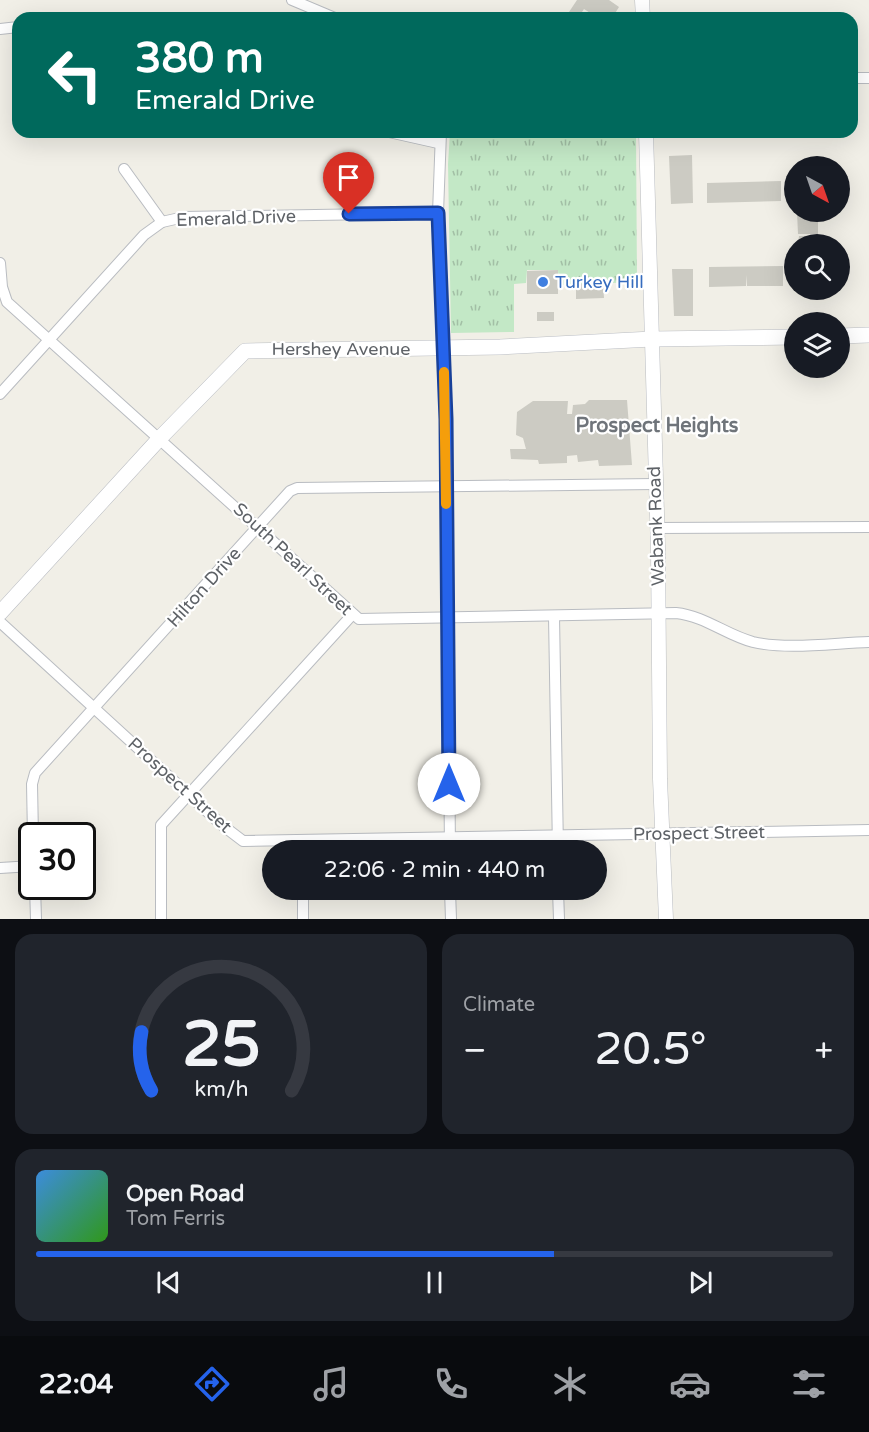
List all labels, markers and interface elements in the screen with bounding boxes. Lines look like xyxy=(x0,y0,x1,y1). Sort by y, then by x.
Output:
text: 380 m xyxy=(135,33,264,84)
icon: left xyxy=(36,36,114,114)
text: Emerald Drive xyxy=(135,84,315,117)
pin xyxy=(323,152,374,214)
north arrow xyxy=(784,156,850,222)
map controls xyxy=(784,156,850,378)
icon: arrive xyxy=(332,161,365,194)
street label: Emerald Drive xyxy=(176,205,296,231)
button: search xyxy=(784,234,850,300)
place label: Turkey Hill xyxy=(555,271,644,293)
marker: Turkey Hill xyxy=(536,275,550,289)
button: layers xyxy=(784,312,850,378)
street label: Hershey Avenue xyxy=(272,338,410,360)
district label: Prospect Heights xyxy=(576,414,739,438)
street label: Wabank Road xyxy=(643,466,669,586)
street label: South Pearl Street xyxy=(229,498,357,620)
street label: Hilton Drive xyxy=(162,542,246,632)
street label: Prospect Street xyxy=(123,733,237,838)
position arrow xyxy=(417,752,481,816)
street label: Prospect Street xyxy=(633,821,765,845)
speed limit sign: 30 xyxy=(18,822,96,900)
text: 22:06 · 2 min · 440 m xyxy=(324,857,545,883)
text: Climate xyxy=(463,993,535,1017)
text: 25 xyxy=(182,1008,260,1083)
text: 20.5° xyxy=(594,1023,707,1077)
text: − xyxy=(463,1031,487,1070)
text: + xyxy=(814,1031,833,1070)
text: km/h xyxy=(194,1076,248,1102)
text: Open Road xyxy=(126,1181,244,1207)
text: Tom Ferris xyxy=(126,1207,225,1231)
icon: previous xyxy=(152,1266,185,1299)
icon: pause xyxy=(418,1266,451,1299)
icon: next xyxy=(684,1266,717,1299)
icon: directions xyxy=(191,1363,233,1405)
icon: music xyxy=(310,1363,352,1405)
icon: phone xyxy=(430,1363,472,1405)
icon: climate xyxy=(549,1363,591,1405)
icon: car xyxy=(669,1363,711,1405)
icon: filters xyxy=(788,1363,830,1405)
text: 22:04 xyxy=(39,1368,114,1401)

